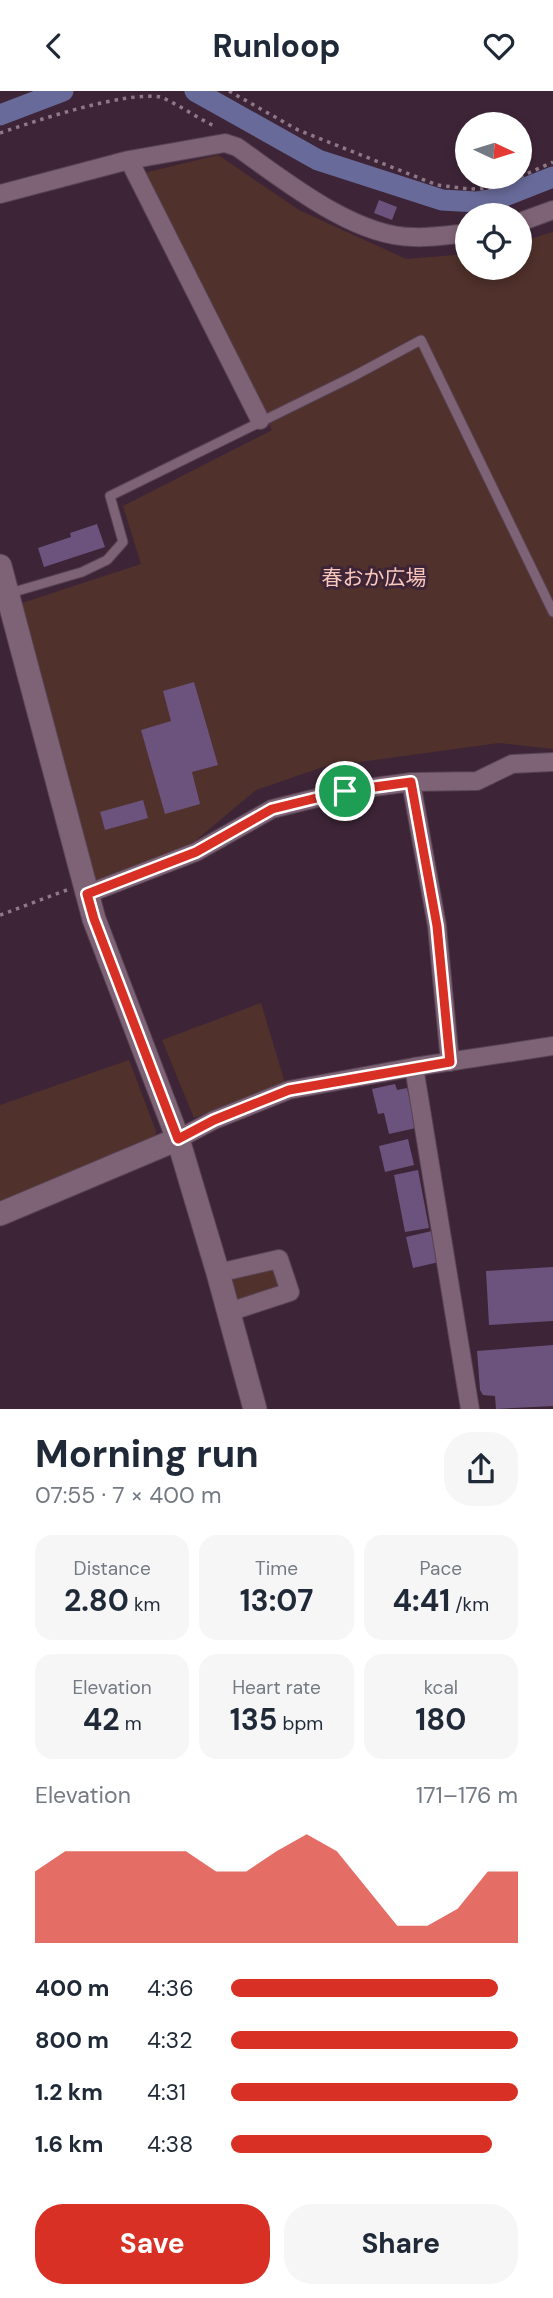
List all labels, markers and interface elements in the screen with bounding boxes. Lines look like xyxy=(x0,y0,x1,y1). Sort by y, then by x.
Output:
text: Runloop xyxy=(212,25,341,67)
icon: back xyxy=(35,27,73,65)
icon: heart xyxy=(480,27,518,65)
north arrow xyxy=(455,112,532,189)
map controls xyxy=(455,112,532,280)
button: locate xyxy=(455,203,532,280)
park label: 春おか広場 xyxy=(322,564,427,592)
pin xyxy=(315,761,375,821)
icon: arrive xyxy=(326,772,364,810)
text: Morning run xyxy=(35,1429,259,1479)
button: share xyxy=(444,1432,518,1506)
text: 07:55 · 7 × 400 m xyxy=(35,1480,221,1510)
text: Distance xyxy=(74,1556,151,1581)
text: Time xyxy=(255,1556,298,1581)
text: Pace xyxy=(420,1556,462,1581)
text: 2.80 xyxy=(64,1581,129,1620)
text: 13:07 xyxy=(240,1581,313,1620)
text: 4:41 xyxy=(393,1581,450,1620)
text: km xyxy=(129,1592,160,1617)
text: /km xyxy=(450,1592,489,1617)
text: Elevation xyxy=(73,1675,152,1700)
text: Heart rate xyxy=(232,1675,321,1700)
text: kcal xyxy=(424,1675,458,1700)
text: 42 xyxy=(83,1700,120,1739)
text: 135 xyxy=(230,1700,277,1739)
text: 180 xyxy=(415,1700,466,1739)
text: m xyxy=(120,1711,142,1736)
text: bpm xyxy=(277,1711,323,1736)
text: Elevation xyxy=(35,1780,131,1810)
text: 171–176 m xyxy=(416,1780,518,1810)
text: 400 m xyxy=(35,1973,109,2003)
text: 4:36 xyxy=(147,1973,194,2003)
text: 800 m xyxy=(35,2025,109,2055)
text: 4:32 xyxy=(147,2025,192,2055)
text: 1.2 km xyxy=(35,2077,103,2107)
text: 4:31 xyxy=(147,2077,186,2107)
text: 1.6 km xyxy=(35,2129,103,2159)
text: 4:38 xyxy=(147,2129,193,2159)
button: Save xyxy=(35,2204,270,2284)
button: Share xyxy=(284,2204,518,2284)

